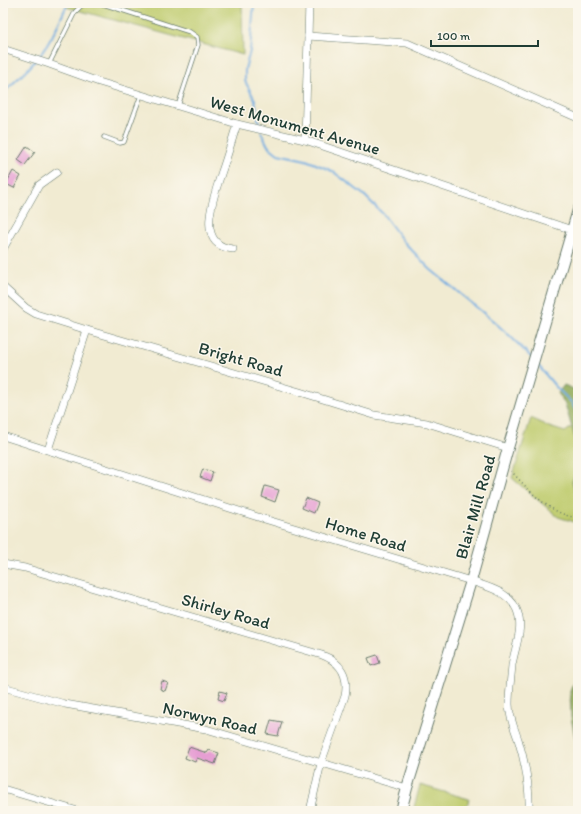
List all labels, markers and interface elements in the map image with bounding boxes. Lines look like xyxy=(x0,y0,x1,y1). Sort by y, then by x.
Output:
scale bar xyxy=(431,22,538,48)
text: 100 m xyxy=(437,29,470,43)
street label: West Monument Avenue xyxy=(208,91,382,159)
street label: Bright Road xyxy=(197,337,285,381)
street label: Blair Mill Road xyxy=(451,453,499,561)
street label: Home Road xyxy=(323,512,409,556)
street label: Shirley Road xyxy=(179,589,273,633)
street label: Norwyn Road xyxy=(161,697,259,739)

